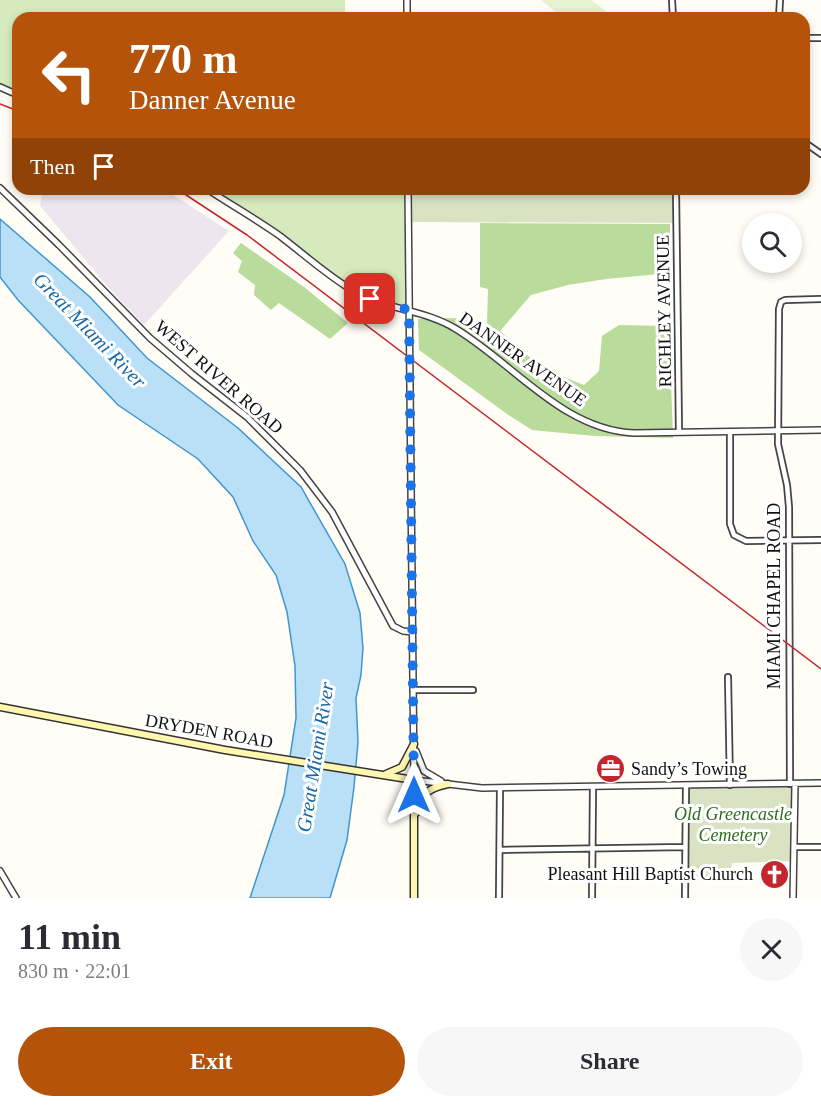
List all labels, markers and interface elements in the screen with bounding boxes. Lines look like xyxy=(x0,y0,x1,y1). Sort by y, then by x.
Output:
icon: left xyxy=(30,36,108,114)
text: 770 m xyxy=(129,36,238,82)
text: Danner Avenue xyxy=(129,85,296,115)
icon: arrive xyxy=(87,150,120,183)
text: Then xyxy=(30,154,75,179)
map controls xyxy=(742,213,802,273)
button: search xyxy=(742,213,802,273)
street label: RICHLEY AVENUE xyxy=(653,235,675,387)
water label: Great Miami River xyxy=(29,268,151,392)
pin xyxy=(344,273,395,324)
icon: arrive xyxy=(353,282,386,315)
street label: DANNER AVENUE xyxy=(456,308,590,410)
street label: WEST RIVER ROAD xyxy=(151,316,287,438)
street label: MIAMI CHAPEL ROAD xyxy=(764,503,784,689)
water label: Great Miami River xyxy=(292,680,338,834)
street label: DRYDEN ROAD xyxy=(143,710,275,752)
office icon: Sandy’s Towing xyxy=(594,753,626,785)
place label: Sandy’s Towing xyxy=(631,759,747,779)
position arrow xyxy=(382,763,446,827)
park label: Old Greencastle Cemetery xyxy=(674,804,792,845)
church icon: Pleasant Hill Baptist Church xyxy=(758,858,790,890)
place label: Pleasant Hill Baptist Church xyxy=(548,864,753,884)
text: 11 min xyxy=(18,917,121,957)
button: close xyxy=(740,918,803,981)
text: 830 m · 22:01 xyxy=(18,960,131,982)
button: Exit xyxy=(18,1027,405,1096)
button: Share xyxy=(417,1027,803,1096)

